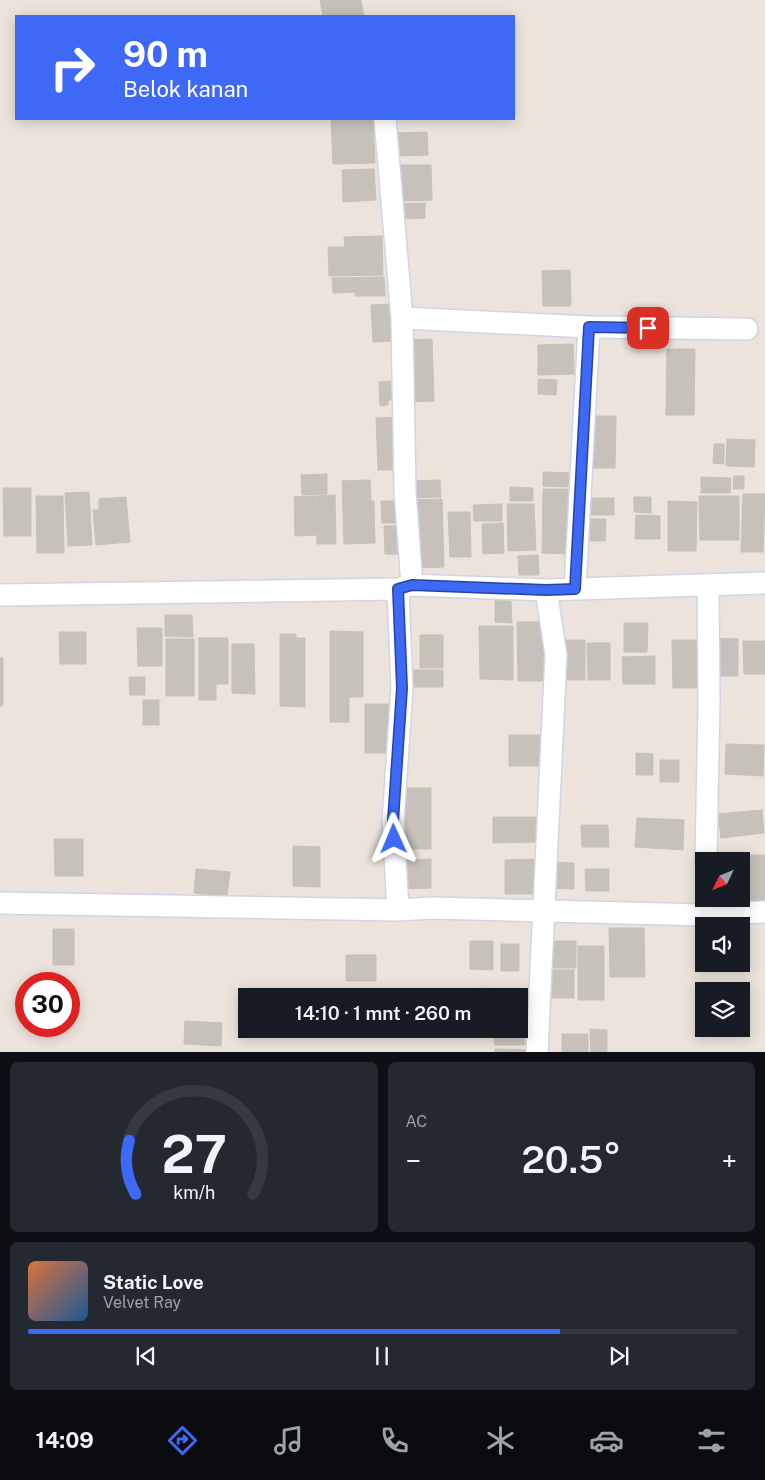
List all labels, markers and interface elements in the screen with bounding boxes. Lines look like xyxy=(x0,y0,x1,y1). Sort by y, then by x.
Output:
text: 90 m xyxy=(123,34,208,75)
icon: right xyxy=(40,35,105,100)
text: Belok kanan xyxy=(123,76,248,102)
pin xyxy=(627,307,669,349)
icon: arrive xyxy=(634,314,662,342)
position arrow xyxy=(367,812,419,864)
north arrow xyxy=(695,852,750,908)
map controls xyxy=(695,852,750,1037)
button: sound xyxy=(695,917,750,972)
speed limit sign: 30 xyxy=(15,972,80,1037)
button: layers xyxy=(695,982,750,1037)
text: 14:10 · 1 mnt · 260 m xyxy=(295,1002,471,1024)
text: AC xyxy=(406,1112,427,1131)
text: 27 xyxy=(161,1124,227,1185)
text: 20.5° xyxy=(521,1137,621,1182)
text: − xyxy=(406,1144,421,1177)
text: + xyxy=(721,1144,737,1177)
text: km/h xyxy=(173,1182,215,1203)
text: Static Love xyxy=(103,1271,204,1293)
text: Velvet Ray xyxy=(103,1293,181,1312)
icon: previous xyxy=(132,1342,160,1370)
icon: pause xyxy=(368,1342,396,1370)
icon: next xyxy=(605,1342,633,1370)
icon: directions xyxy=(165,1423,200,1458)
icon: music xyxy=(271,1423,306,1458)
icon: phone xyxy=(377,1423,412,1458)
icon: climate xyxy=(483,1423,518,1458)
icon: car xyxy=(589,1423,624,1458)
icon: filters xyxy=(694,1423,729,1458)
text: 14:09 xyxy=(35,1427,94,1453)

